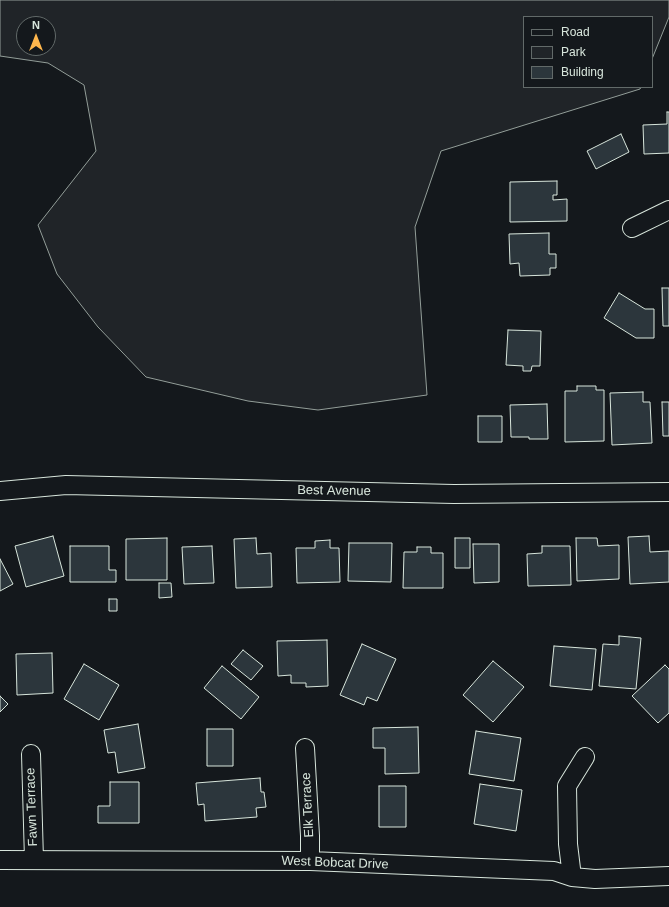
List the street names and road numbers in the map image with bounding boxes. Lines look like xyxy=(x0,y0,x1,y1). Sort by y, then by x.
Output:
street label: Best Avenue xyxy=(297,483,371,499)
street label: Fawn Terrace xyxy=(23,767,41,847)
street label: Elk Terrace xyxy=(299,772,317,838)
street label: West Bobcat Drive xyxy=(281,853,389,873)

